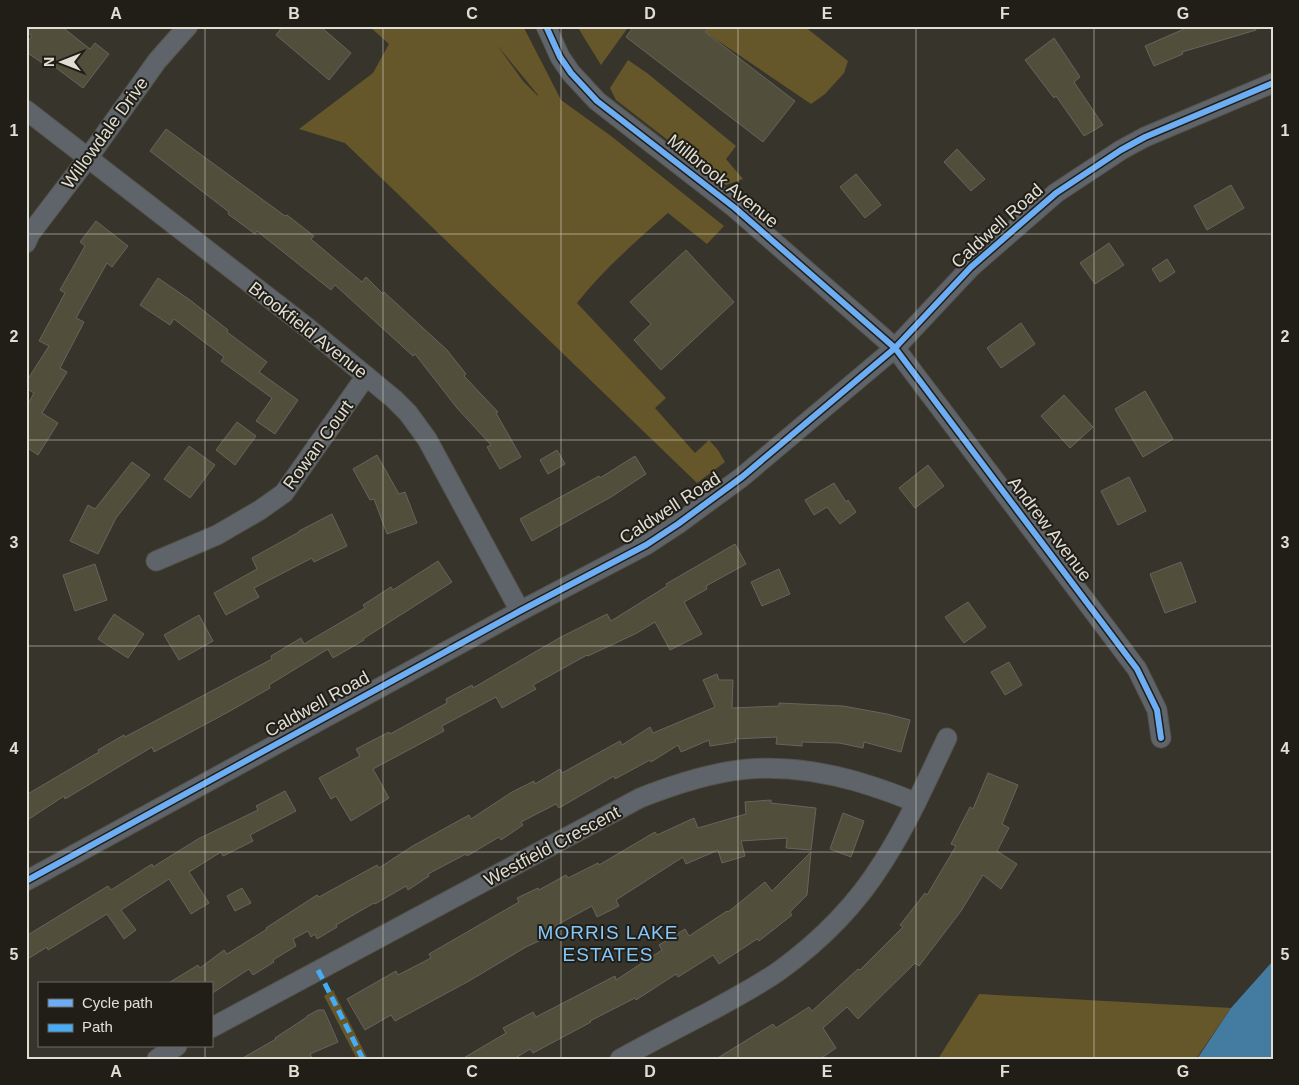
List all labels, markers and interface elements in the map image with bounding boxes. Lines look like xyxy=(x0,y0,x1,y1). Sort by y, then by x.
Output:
text: A xyxy=(110,5,122,22)
text: B xyxy=(288,5,300,22)
text: C xyxy=(466,5,478,22)
text: D xyxy=(644,5,656,22)
text: E xyxy=(822,5,833,22)
text: F xyxy=(1000,5,1010,22)
text: G xyxy=(1177,5,1189,22)
north arrow xyxy=(38,38,88,88)
text: N xyxy=(41,57,57,67)
street label: Willowdale Drive xyxy=(58,73,152,193)
text: 1 xyxy=(10,122,19,139)
text: 1 xyxy=(1281,122,1290,139)
street label: Millbrook Avenue xyxy=(664,130,782,232)
street label: Caldwell Road xyxy=(947,180,1047,272)
street label: Brookfield Avenue xyxy=(245,278,371,382)
text: 2 xyxy=(10,328,19,345)
text: 2 xyxy=(1281,328,1290,345)
street label: Rowan Court xyxy=(279,397,357,493)
street label: Caldwell Road xyxy=(616,468,724,548)
street label: Andrew Avenue xyxy=(1004,473,1096,585)
text: 3 xyxy=(10,534,19,551)
text: 3 xyxy=(1281,534,1290,551)
street label: Caldwell Road xyxy=(261,667,373,741)
text: 4 xyxy=(10,740,19,757)
text: 4 xyxy=(1281,740,1290,757)
street label: Westfield Crescent xyxy=(481,802,623,890)
district label: MORRIS LAKE ESTATES xyxy=(538,922,678,965)
text: 5 xyxy=(10,946,19,963)
text: 5 xyxy=(1281,946,1290,963)
legend xyxy=(38,982,212,1048)
text: Cycle path xyxy=(82,994,153,1011)
text: Path xyxy=(82,1018,113,1035)
text: A xyxy=(110,1063,122,1080)
text: B xyxy=(288,1063,300,1080)
text: C xyxy=(466,1063,478,1080)
text: D xyxy=(644,1063,656,1080)
text: E xyxy=(822,1063,833,1080)
text: F xyxy=(1000,1063,1010,1080)
text: G xyxy=(1177,1063,1189,1080)

